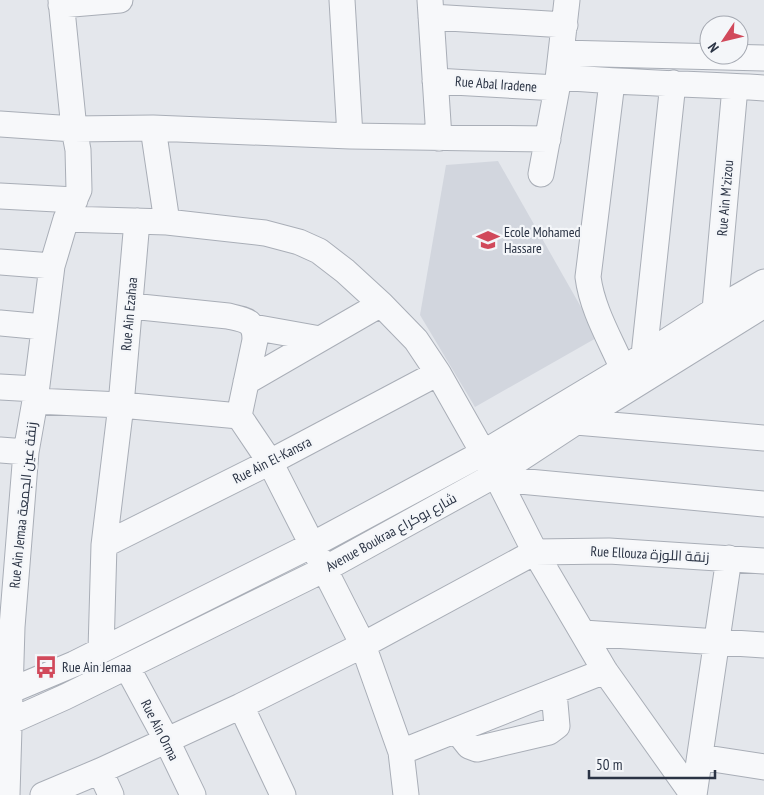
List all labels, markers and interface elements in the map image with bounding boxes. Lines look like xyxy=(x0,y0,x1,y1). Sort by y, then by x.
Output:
north arrow xyxy=(699,15,749,65)
text: N xyxy=(704,39,723,56)
street label: Rue Abal Iradene xyxy=(454,72,538,96)
street label: Rue Ain M'zizou xyxy=(713,159,737,237)
place label: Ecole Mohamed Hassare xyxy=(504,223,581,257)
school or university icon: Ecole Mohamed Hassare xyxy=(475,227,501,253)
street label: Rue Ain Ezahaa xyxy=(117,276,141,352)
street label: Rue Ain Jemaa زنقة عين الجمعة xyxy=(5,421,41,589)
street label: Rue Ain El-Kansra xyxy=(230,433,314,487)
street label: Avenue Boukraa شارع بوكراع xyxy=(322,489,460,575)
street label: Rue Ellouza زنقة اللوزة xyxy=(590,542,710,566)
bus stop icon: Rue Ain Jemaa xyxy=(33,654,59,680)
place label: Rue Ain Jemaa xyxy=(62,658,131,676)
street label: Rue Ain Orma xyxy=(137,696,183,764)
scale bar xyxy=(589,748,715,780)
text: 50 m xyxy=(596,755,622,774)

